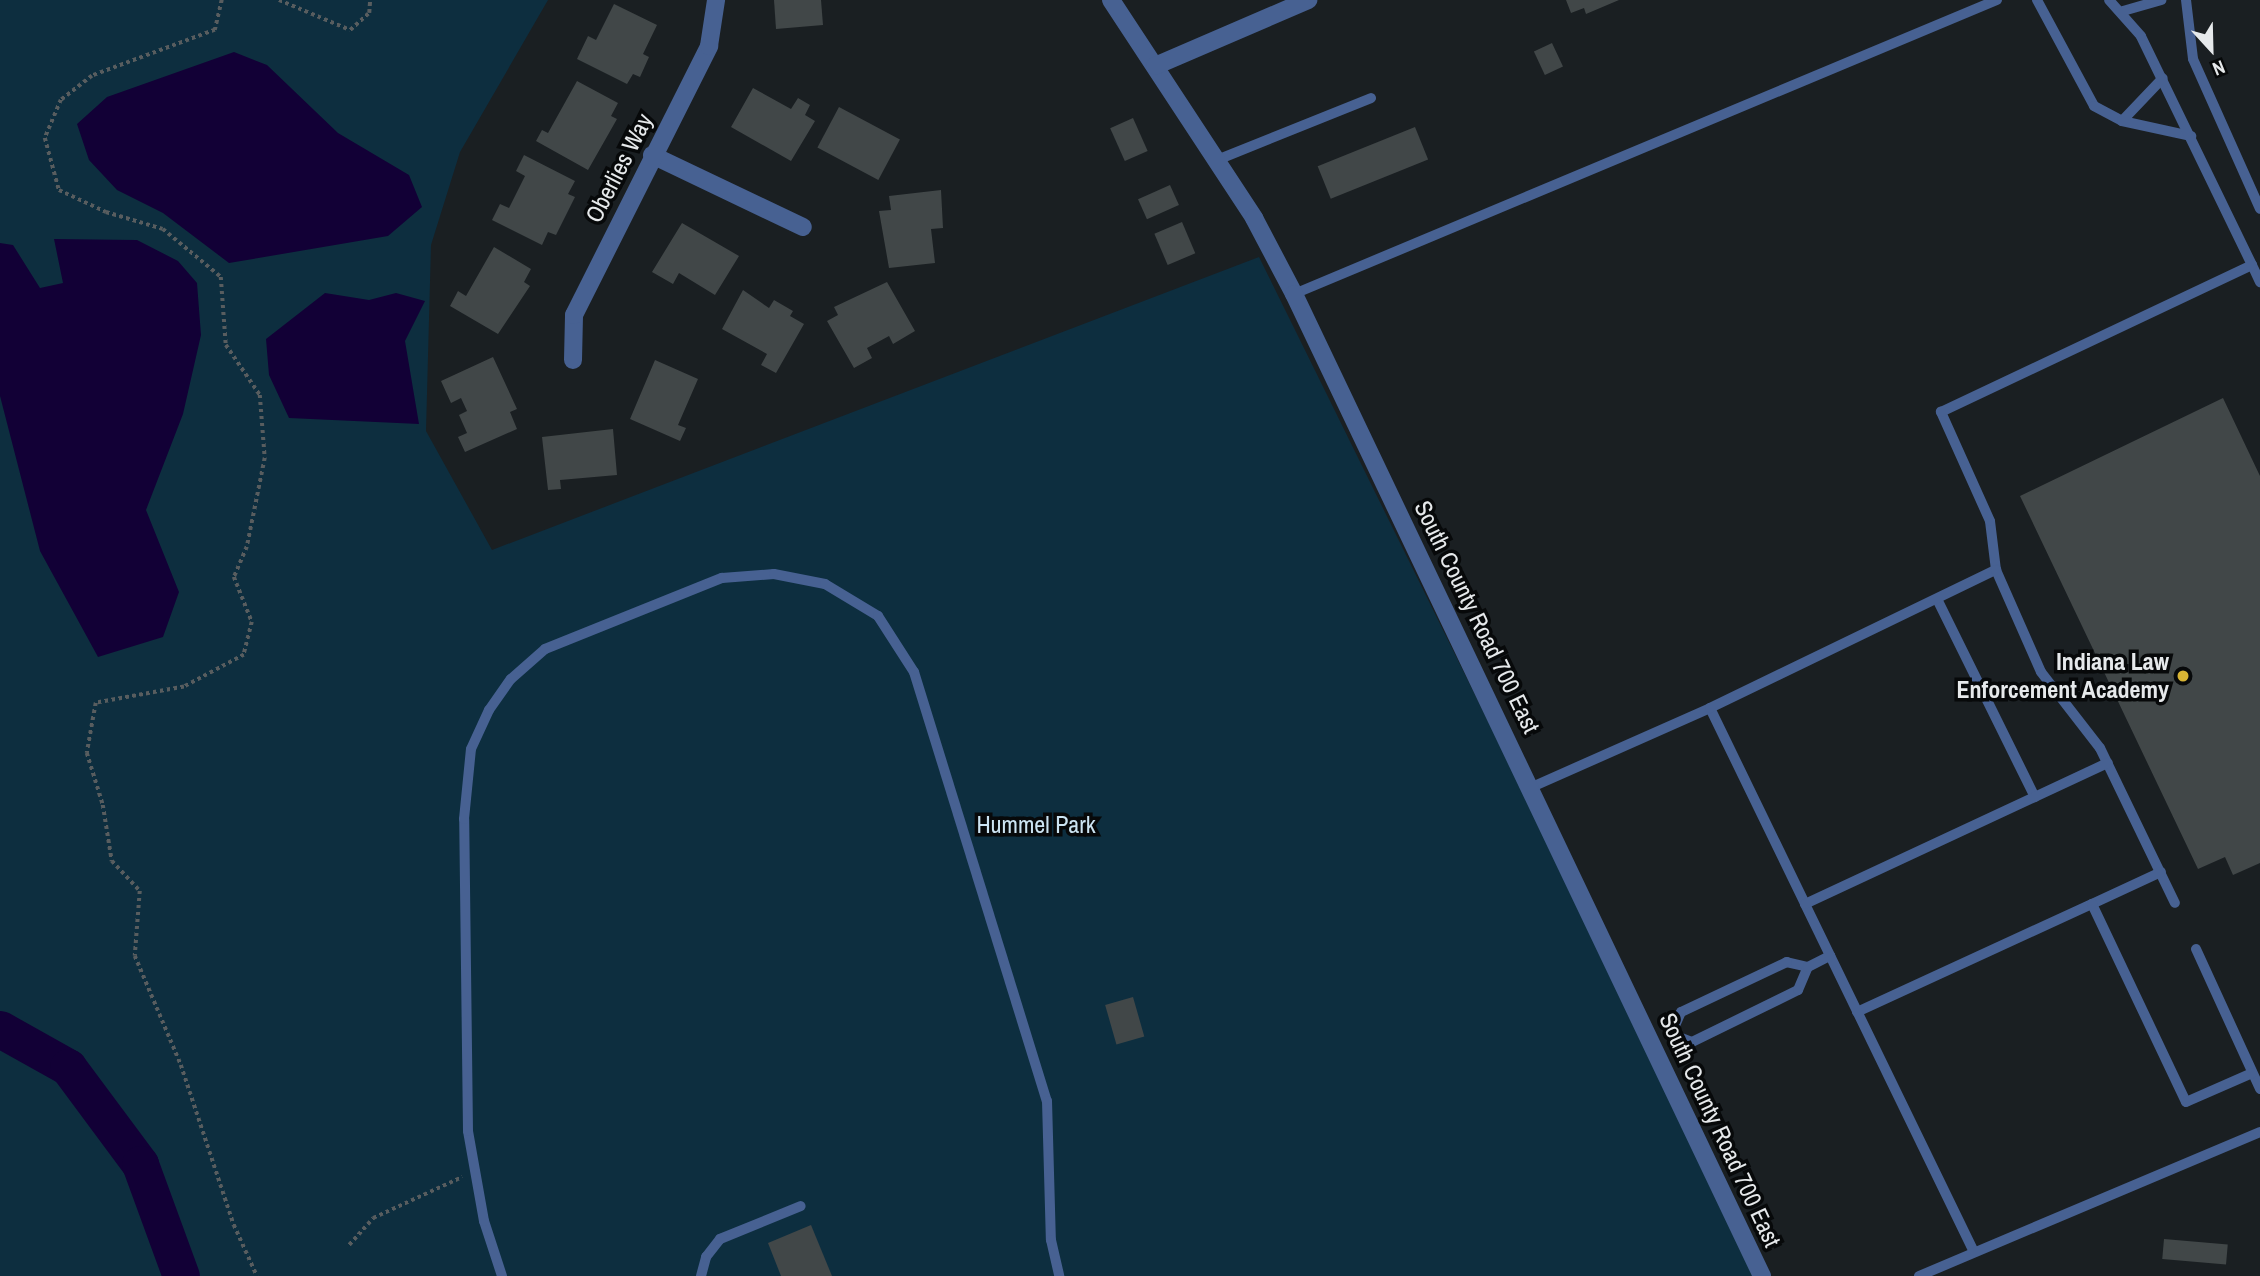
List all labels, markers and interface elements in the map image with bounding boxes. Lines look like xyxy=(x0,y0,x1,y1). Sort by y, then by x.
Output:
north arrow xyxy=(2176,14,2246,84)
text: N xyxy=(2209,54,2229,83)
street label: Oberlies Way xyxy=(579,109,659,227)
street label: South County Road 700 East xyxy=(1408,496,1546,738)
place label: Indiana Law Enforcement Academy xyxy=(1956,648,2169,704)
marker: Indiana Law Enforcement Academy xyxy=(2175,668,2191,684)
park label: Hummel Park xyxy=(976,811,1096,839)
street label: South County Road 700 East xyxy=(1653,1008,1787,1252)

